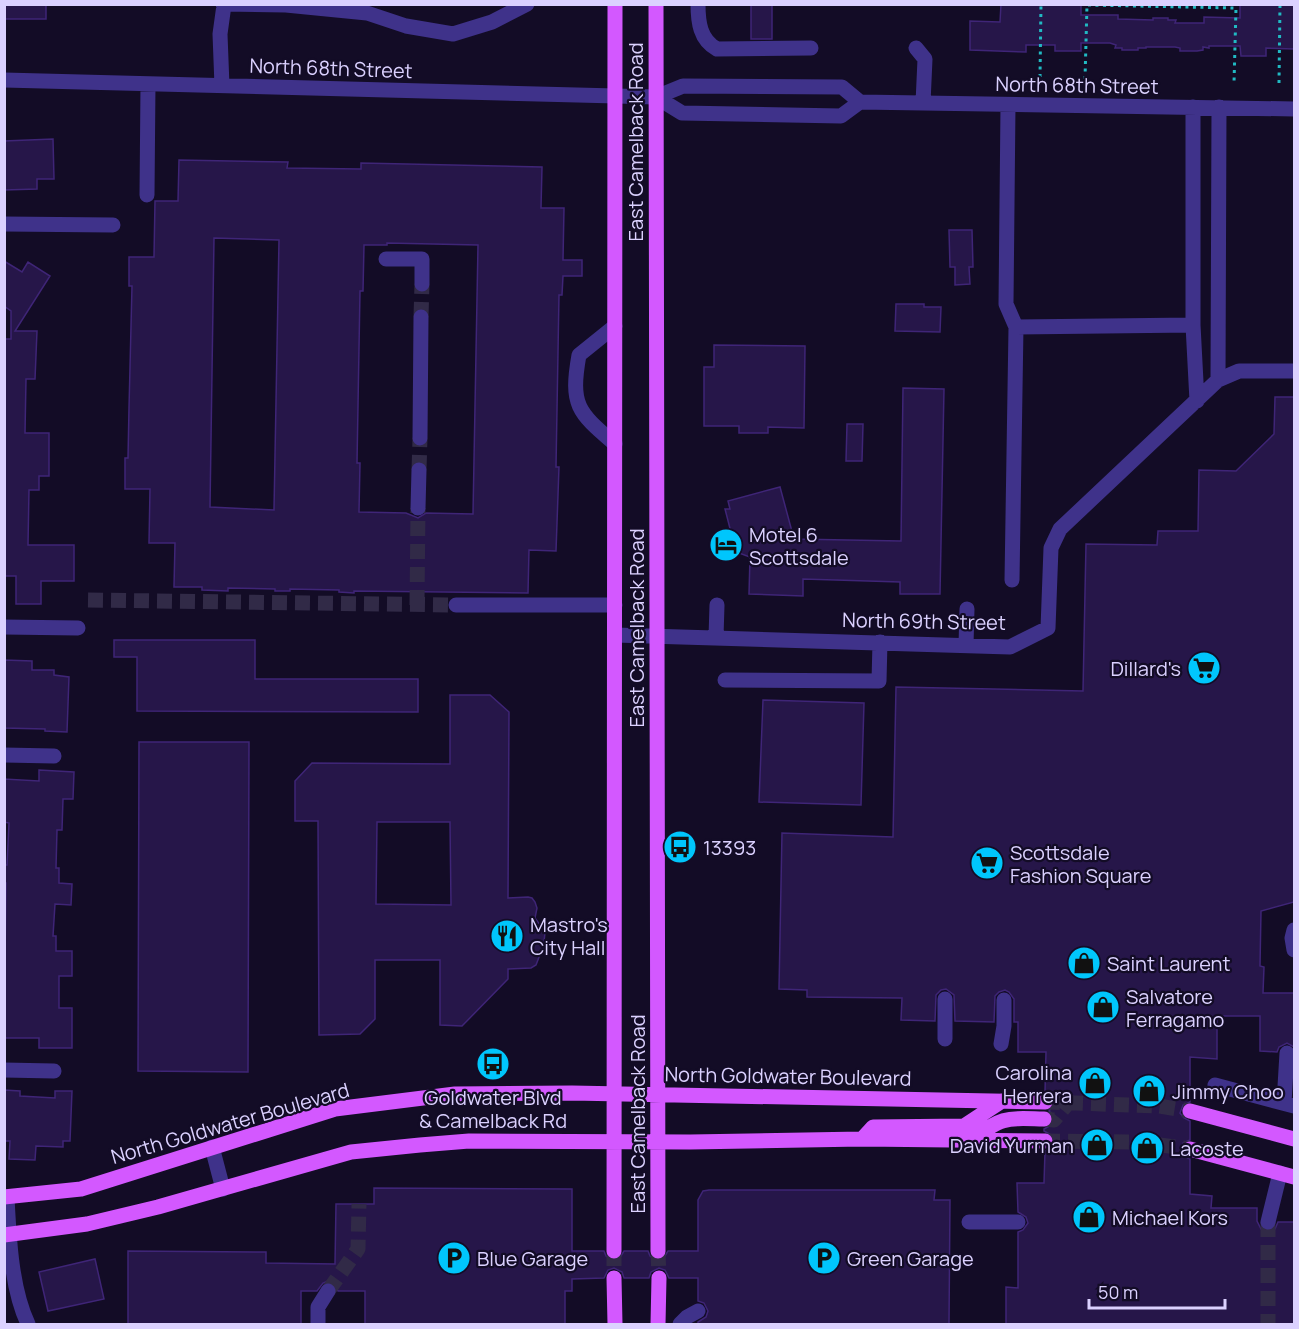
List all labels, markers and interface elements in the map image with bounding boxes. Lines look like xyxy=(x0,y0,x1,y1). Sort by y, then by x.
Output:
street label: East Camelback Road xyxy=(622,42,649,242)
street label: North 68th Street xyxy=(249,52,413,84)
street label: North 68th Street xyxy=(995,70,1159,100)
place label: Motel 6 Scottsdale xyxy=(749,521,849,571)
hotel icon: Motel 6 Scottsdale xyxy=(708,527,744,563)
street label: East Camelback Road xyxy=(623,528,650,728)
street label: North 69th Street xyxy=(842,606,1006,636)
supermarket icon: Dillard's xyxy=(1186,650,1222,686)
place label: Dillard's xyxy=(1110,655,1181,682)
bus stop icon: 13393 xyxy=(662,829,698,865)
place label: 13393 xyxy=(703,834,756,861)
place label: Scottsdale Fashion Square xyxy=(1010,839,1151,889)
supermarket icon: Scottsdale Fashion Square xyxy=(969,845,1005,881)
place label: Mastro's City Hall xyxy=(530,911,608,961)
restaurant icon: Mastro's City Hall xyxy=(489,918,525,954)
shop icon: Saint Laurent xyxy=(1066,945,1102,981)
place label: Saint Laurent xyxy=(1107,950,1231,977)
place label: Salvatore Ferragamo xyxy=(1126,983,1224,1033)
shop icon: Salvatore Ferragamo xyxy=(1085,989,1121,1025)
street label: East Camelback Road xyxy=(624,1014,651,1214)
bus stop icon: Goldwater Blvd & Camelback Rd xyxy=(475,1046,511,1082)
place label: Carolina Herrera xyxy=(995,1059,1072,1109)
street label: North Goldwater Boulevard xyxy=(664,1060,912,1092)
shop icon: Carolina Herrera xyxy=(1077,1065,1113,1101)
shop icon: Jimmy Choo xyxy=(1131,1073,1167,1109)
street label: North Goldwater Boulevard xyxy=(108,1076,352,1170)
place label: Jimmy Choo xyxy=(1172,1078,1284,1105)
place label: Goldwater Blvd & Camelback Rd xyxy=(419,1084,567,1134)
shop icon: David Yurman xyxy=(1079,1127,1115,1163)
shop icon: Lacoste xyxy=(1129,1130,1165,1166)
place label: David Yurman xyxy=(950,1132,1074,1159)
place label: Lacoste xyxy=(1170,1135,1244,1162)
shop icon: Michael Kors xyxy=(1071,1199,1107,1235)
place label: Michael Kors xyxy=(1112,1204,1228,1231)
parking icon: Blue Garage xyxy=(436,1240,472,1276)
parking icon: Green Garage xyxy=(806,1240,842,1276)
place label: Blue Garage xyxy=(477,1245,588,1272)
place label: Green Garage xyxy=(847,1245,974,1272)
scale bar xyxy=(1089,1272,1226,1310)
text: 50 m xyxy=(1098,1280,1138,1304)

